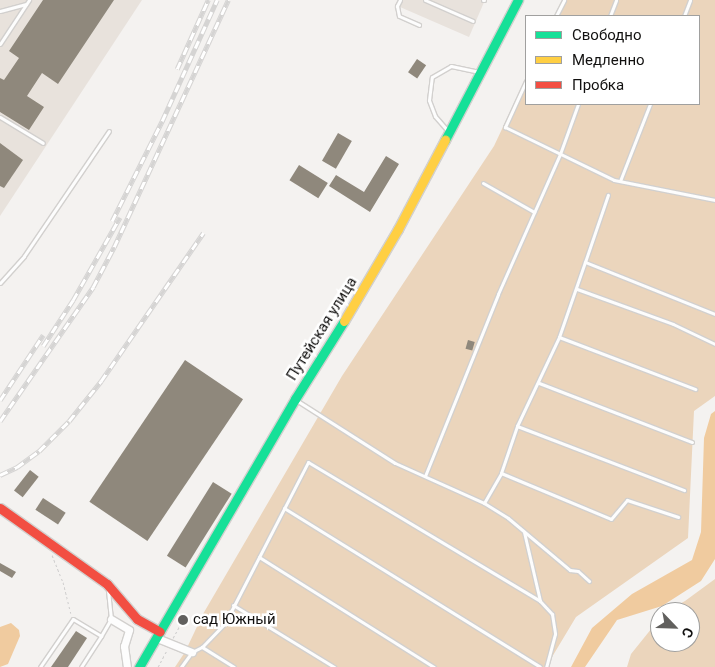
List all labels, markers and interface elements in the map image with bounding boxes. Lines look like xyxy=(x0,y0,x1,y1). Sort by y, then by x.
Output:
legend xyxy=(525,15,700,105)
text: Свободно xyxy=(572,26,641,44)
text: Медленно xyxy=(572,51,645,69)
text: Пробка xyxy=(572,76,624,94)
street label: Путейская улица xyxy=(283,274,361,384)
north arrow xyxy=(650,602,700,652)
place label: сад Южный xyxy=(193,611,276,629)
marker: сад Южный xyxy=(177,614,189,626)
text: С xyxy=(679,625,697,640)

